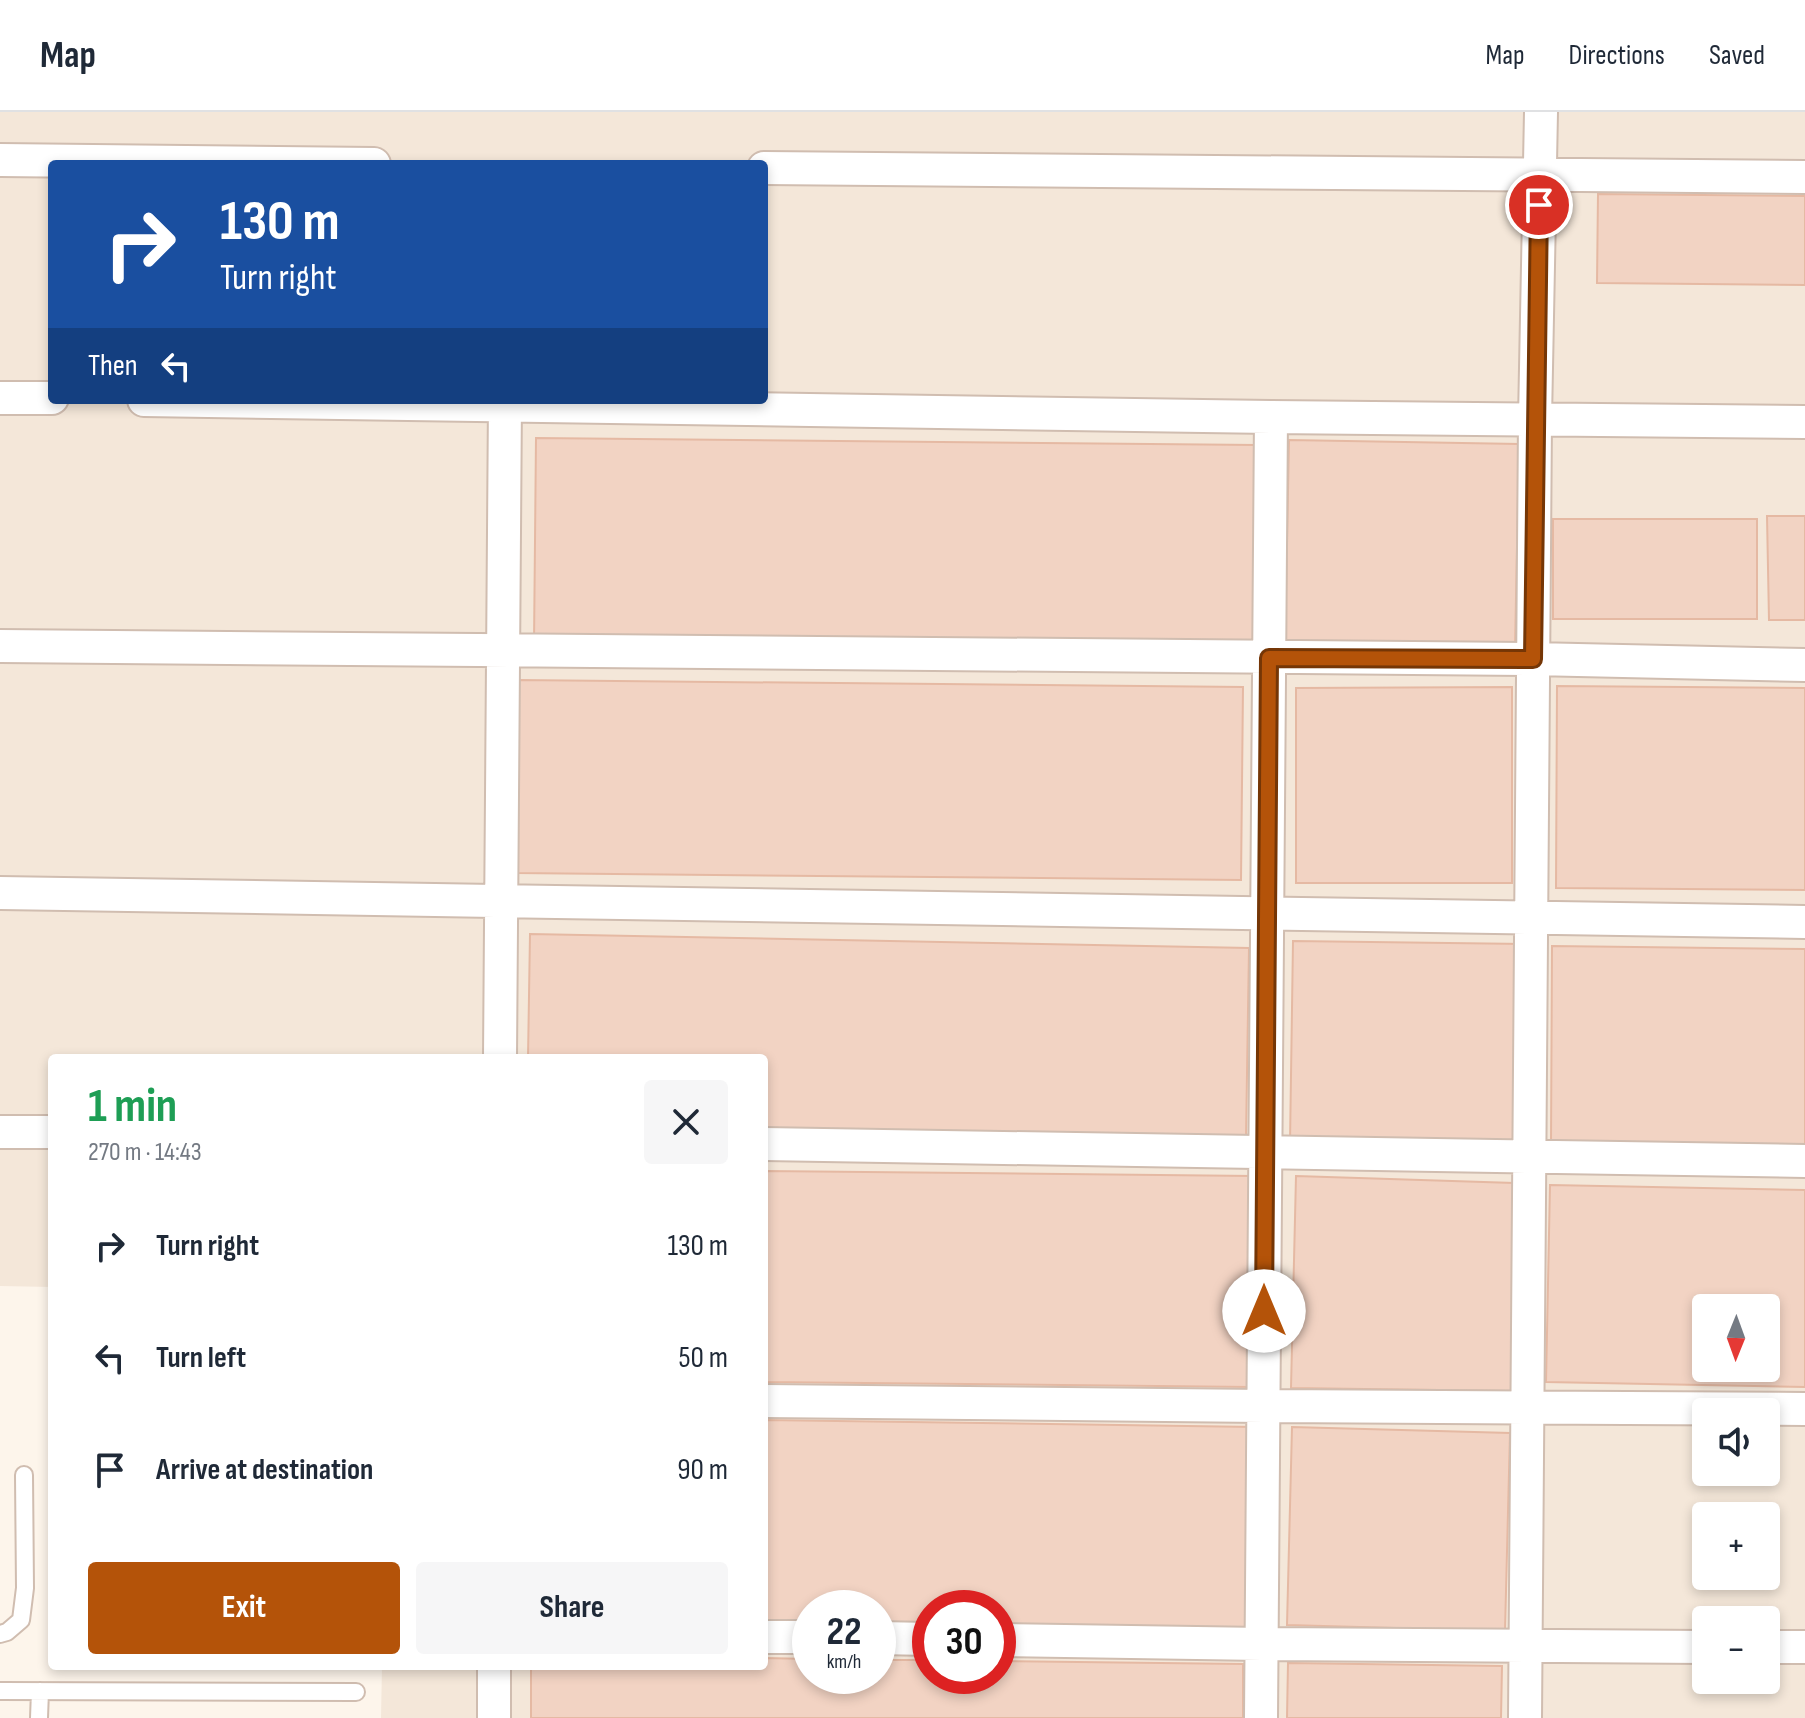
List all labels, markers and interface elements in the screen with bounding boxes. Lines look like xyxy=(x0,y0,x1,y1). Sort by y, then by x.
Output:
text: Map xyxy=(40,33,96,78)
text: Map xyxy=(1486,39,1525,72)
text: Directions xyxy=(1569,39,1665,72)
text: Saved xyxy=(1709,39,1765,72)
pin xyxy=(1505,171,1573,239)
icon: arrive xyxy=(1517,183,1561,227)
text: 130 m xyxy=(220,189,340,256)
icon: right xyxy=(88,192,192,296)
text: Turn right xyxy=(220,257,337,300)
icon: left xyxy=(154,344,198,388)
text: Then xyxy=(88,348,138,384)
text: 1 min xyxy=(88,1078,177,1135)
button: close xyxy=(644,1080,728,1164)
text: 270 m · 14:43 xyxy=(88,1137,202,1168)
icon: right xyxy=(88,1224,132,1268)
text: Turn right xyxy=(156,1228,259,1264)
text: 130 m xyxy=(668,1228,728,1264)
position arrow xyxy=(1222,1269,1306,1353)
north arrow xyxy=(1692,1294,1780,1382)
map controls xyxy=(1692,1294,1780,1694)
icon: left xyxy=(88,1336,132,1380)
text: Turn left xyxy=(156,1340,246,1376)
text: 50 m xyxy=(679,1340,728,1376)
button: sound xyxy=(1692,1398,1780,1486)
icon: arrive xyxy=(88,1448,132,1492)
text: Arrive at destination xyxy=(156,1452,373,1488)
text: 90 m xyxy=(677,1452,728,1488)
button: + xyxy=(1692,1502,1780,1590)
button: Exit xyxy=(88,1562,400,1654)
button: Share xyxy=(416,1562,728,1654)
speed limit sign: 30 xyxy=(912,1590,1016,1694)
button: − xyxy=(1692,1606,1780,1694)
text: 22 xyxy=(826,1608,862,1656)
text: km/h xyxy=(827,1650,861,1674)

